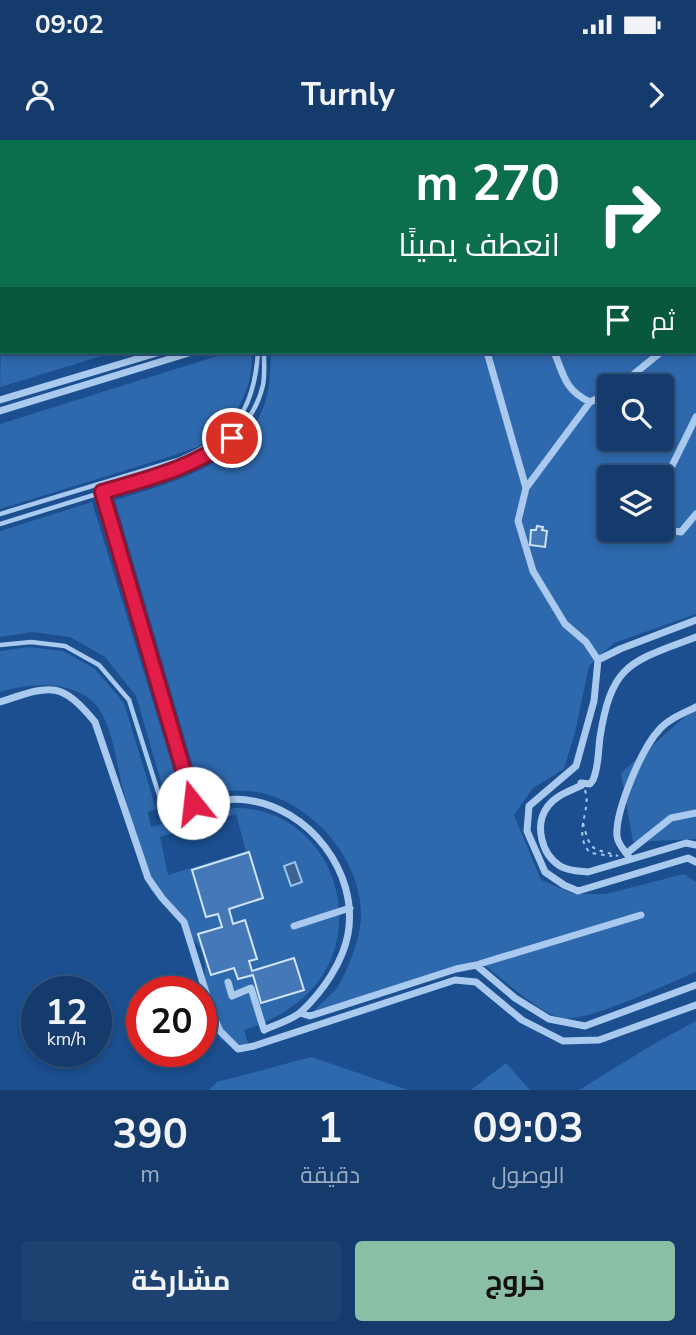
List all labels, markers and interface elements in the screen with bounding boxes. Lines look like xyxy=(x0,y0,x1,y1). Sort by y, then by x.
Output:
text: 09:02 xyxy=(35,7,104,42)
text: Turnly xyxy=(301,73,395,116)
icon: person xyxy=(21,76,59,114)
icon: forward xyxy=(637,76,675,114)
text: 270 m xyxy=(416,150,560,217)
icon: right xyxy=(584,168,675,259)
text: انعطف يمينًا xyxy=(398,224,560,267)
icon: arrive xyxy=(599,301,637,339)
text: ثم xyxy=(651,304,675,339)
map controls xyxy=(597,374,674,542)
button: search xyxy=(597,374,674,451)
pin xyxy=(202,408,262,468)
icon: arrive xyxy=(213,419,251,457)
button: layers xyxy=(597,465,674,542)
position arrow xyxy=(156,766,230,840)
speed limit sign: 20 xyxy=(126,976,217,1067)
text: 12 xyxy=(45,989,88,1036)
text: km/h xyxy=(47,1027,86,1051)
text: 1 xyxy=(318,1100,343,1157)
text: 09:03 xyxy=(472,1100,584,1157)
text: 390 xyxy=(112,1106,188,1163)
text: m xyxy=(140,1159,160,1190)
text: دقيقة xyxy=(300,1160,360,1191)
text: الوصول xyxy=(491,1160,565,1191)
button: مشاركة xyxy=(21,1241,341,1321)
button: خروج xyxy=(355,1241,675,1321)

